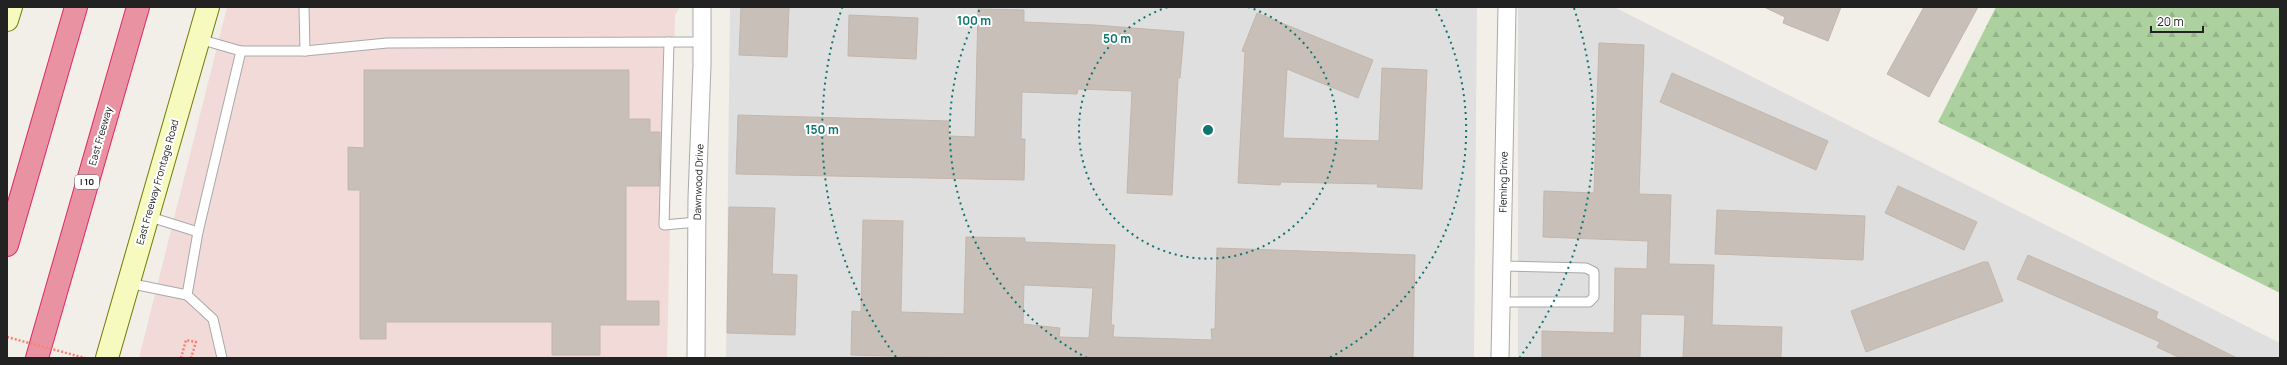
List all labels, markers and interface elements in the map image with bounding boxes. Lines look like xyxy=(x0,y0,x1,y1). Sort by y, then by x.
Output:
scale bar xyxy=(2151,8,2203,34)
text: 100 m xyxy=(957,12,991,29)
text: 20 m xyxy=(2157,13,2184,30)
text: 50 m xyxy=(1103,30,1131,47)
street label: East Freeway xyxy=(85,104,115,167)
street label: East Freeway Frontage Road xyxy=(132,118,182,246)
text: 150 m xyxy=(805,121,839,138)
centre of rings xyxy=(1201,123,1215,137)
street label: Dawnwood Drive xyxy=(690,143,706,220)
street label: Fleming Drive xyxy=(1495,151,1511,213)
road number: I 10 xyxy=(75,175,99,189)

